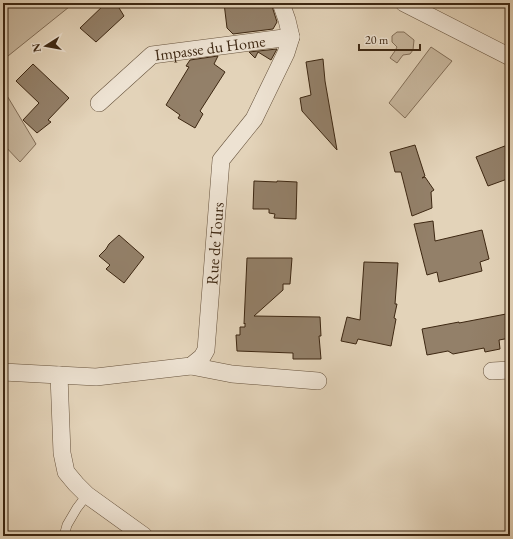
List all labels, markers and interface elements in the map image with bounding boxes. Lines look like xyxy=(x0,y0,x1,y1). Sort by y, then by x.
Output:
north arrow xyxy=(26,26,66,66)
scale bar xyxy=(359,26,420,52)
street label: Impasse du Home xyxy=(153,30,267,65)
text: 20 m xyxy=(365,32,389,48)
text: N xyxy=(28,42,44,54)
street label: Rue de Tours xyxy=(201,201,228,285)

